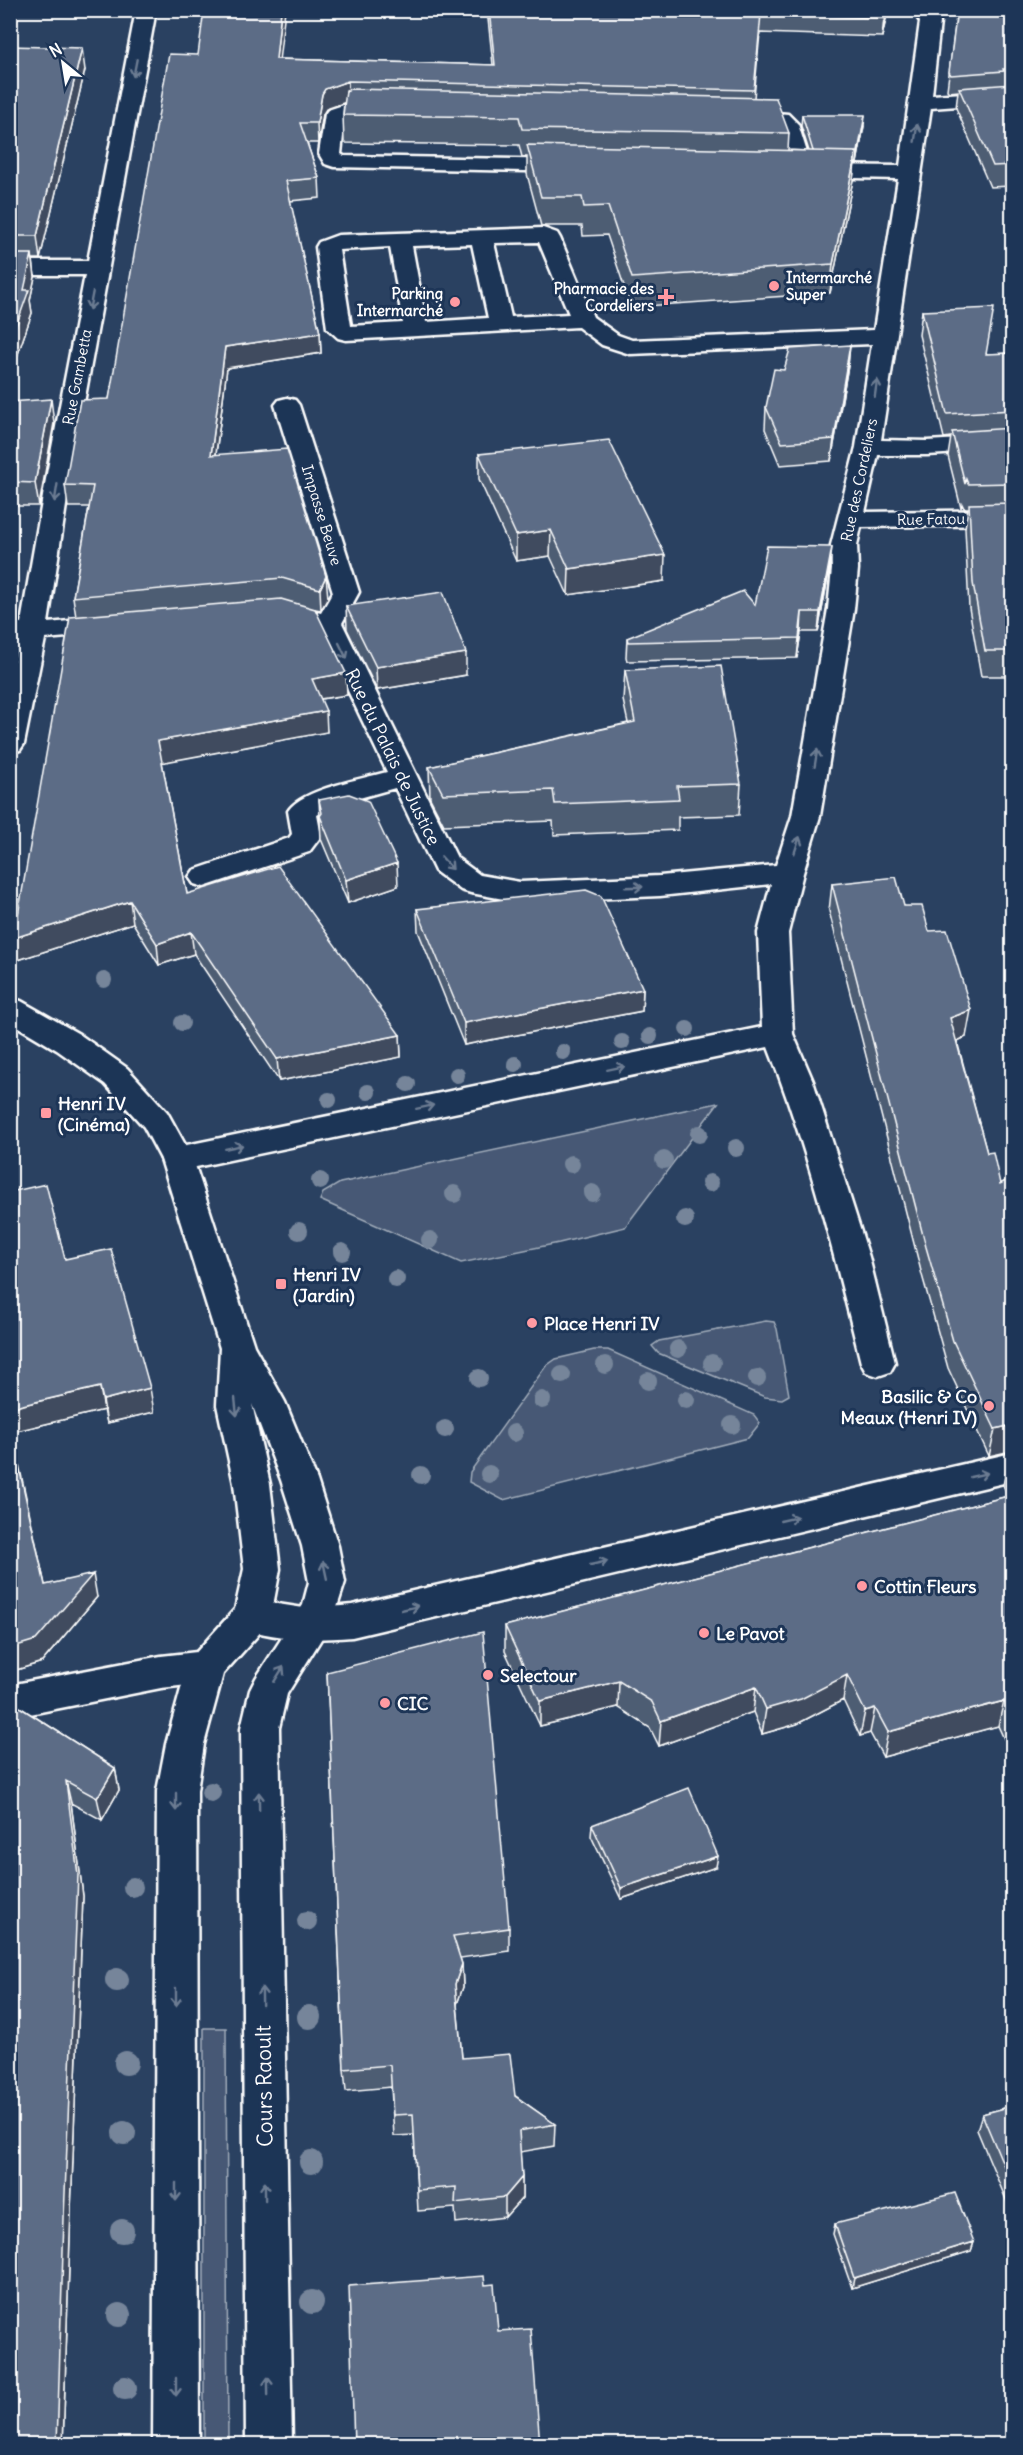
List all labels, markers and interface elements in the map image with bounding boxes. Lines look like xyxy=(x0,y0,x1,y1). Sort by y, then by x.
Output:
north arrow xyxy=(33,33,93,93)
text: N xyxy=(46,39,65,61)
one-way arrow xyxy=(130,58,141,77)
one-way arrow xyxy=(910,124,921,143)
place label: Intermarché Super xyxy=(786,268,872,305)
place label: Pharmacie des Cordeliers xyxy=(554,279,654,315)
marker: Intermarché Super xyxy=(767,279,781,293)
place label: Parking Intermarché xyxy=(357,284,443,320)
one-way arrow xyxy=(85,290,96,310)
marker: Pharmacie des Cordeliers xyxy=(659,290,673,304)
marker: Parking Intermarché xyxy=(448,295,462,309)
street label: Rue Gambetta xyxy=(58,327,96,427)
one-way arrow xyxy=(871,379,882,398)
street label: Rue des Cordeliers xyxy=(837,416,881,543)
street label: Impasse Beuve xyxy=(298,462,346,568)
one-way arrow xyxy=(50,482,61,502)
street label: Rue Fatou xyxy=(897,509,966,529)
one-way arrow xyxy=(337,642,349,660)
street label: Rue du Palais de Justice xyxy=(340,665,446,849)
one-way arrow xyxy=(810,749,821,768)
one-way arrow xyxy=(793,836,804,855)
one-way arrow xyxy=(440,854,454,870)
one-way arrow xyxy=(623,881,643,892)
one-way arrow xyxy=(606,1062,625,1073)
place label: Henri IV (Cinéma) xyxy=(58,1092,130,1136)
one-way arrow xyxy=(415,1101,434,1112)
marker: Henri IV (Cinéma) xyxy=(39,1106,53,1120)
one-way arrow xyxy=(224,1140,243,1152)
place label: Henri IV (Jardin) xyxy=(293,1263,361,1307)
marker: Henri IV (Jardin) xyxy=(274,1277,288,1291)
place label: Place Henri IV xyxy=(544,1312,660,1335)
marker: Place Henri IV xyxy=(525,1316,539,1330)
place label: Basilic & Co Meaux (Henri IV) xyxy=(840,1385,977,1429)
one-way arrow xyxy=(231,1396,242,1416)
marker: Basilic & Co Meaux (Henri IV) xyxy=(982,1399,996,1413)
one-way arrow xyxy=(969,1468,988,1480)
one-way arrow xyxy=(779,1513,799,1524)
one-way arrow xyxy=(590,1557,609,1569)
one-way arrow xyxy=(318,1561,330,1580)
place label: Cottin Fleurs xyxy=(874,1575,977,1598)
marker: Cottin Fleurs xyxy=(855,1579,869,1593)
one-way arrow xyxy=(400,1601,419,1613)
place label: Le Pavot xyxy=(716,1622,786,1645)
marker: Le Pavot xyxy=(697,1626,711,1640)
place label: Selectour xyxy=(500,1664,577,1687)
one-way arrow xyxy=(274,1666,286,1683)
marker: Selectour xyxy=(481,1668,495,1682)
place label: CIC xyxy=(397,1692,428,1715)
marker: CIC xyxy=(378,1696,392,1710)
one-way arrow xyxy=(171,1791,182,1811)
one-way arrow xyxy=(253,1792,265,1812)
one-way arrow xyxy=(170,1986,182,2006)
one-way arrow xyxy=(256,1987,268,2007)
street label: Cours Raoult xyxy=(249,2025,279,2147)
one-way arrow xyxy=(170,2181,182,2201)
one-way arrow xyxy=(259,2182,271,2202)
one-way arrow xyxy=(170,2376,182,2396)
one-way arrow xyxy=(262,2377,274,2397)

